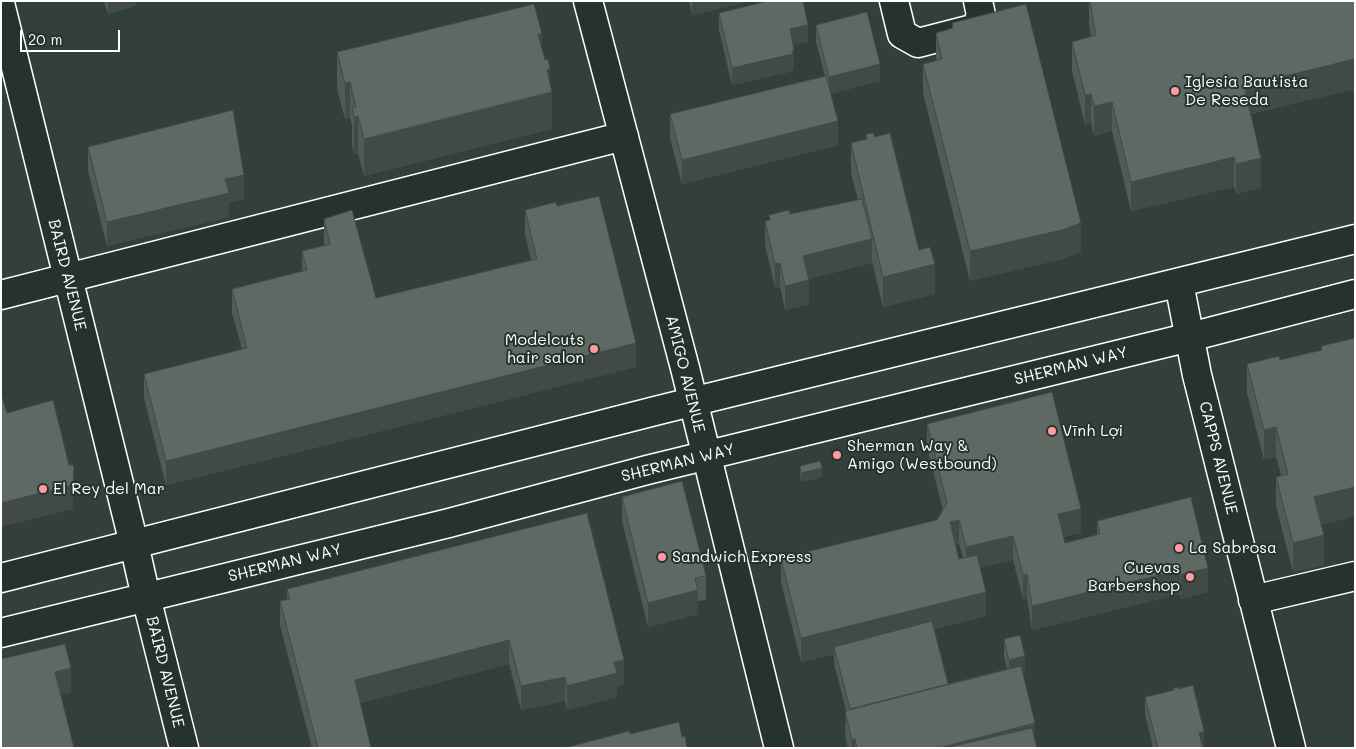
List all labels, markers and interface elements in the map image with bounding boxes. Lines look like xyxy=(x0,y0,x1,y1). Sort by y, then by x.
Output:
scale bar xyxy=(22,20,122,52)
text: 20 m xyxy=(28,29,62,49)
place label: Iglesia Bautista De Reseda xyxy=(1185,72,1308,110)
marker: Iglesia Bautista De Reseda xyxy=(1169,85,1181,97)
street label: BAIRD AVENUE xyxy=(44,217,90,333)
street label: AMIGO AVENUE xyxy=(661,313,709,435)
place label: Modelcuts hair salon xyxy=(505,330,584,368)
marker: Modelcuts hair salon xyxy=(588,343,600,355)
street label: SHERMAN WAY xyxy=(1012,343,1130,389)
street label: CAPPS AVENUE xyxy=(1195,399,1241,517)
place label: Vĩnh Lợi xyxy=(1062,421,1123,441)
marker: Vĩnh Lợi xyxy=(1046,425,1058,437)
place label: Sherman Way & Amigo (Westbound) xyxy=(847,436,997,474)
street label: SHERMAN WAY xyxy=(619,440,737,486)
marker: Sherman Way & Amigo (Westbound) xyxy=(831,449,843,461)
place label: El Rey del Mar xyxy=(53,479,165,499)
marker: El Rey del Mar xyxy=(37,483,49,495)
place label: La Sabrosa xyxy=(1189,538,1277,558)
street label: SHERMAN WAY xyxy=(226,540,344,586)
marker: La Sabrosa xyxy=(1173,542,1185,554)
place label: Sandwich Express xyxy=(672,547,812,567)
marker: Sandwich Express xyxy=(656,551,668,563)
place label: Cuevas Barbershop xyxy=(1088,558,1180,596)
marker: Cuevas Barbershop xyxy=(1184,571,1196,583)
street label: BAIRD AVENUE xyxy=(142,614,188,730)

